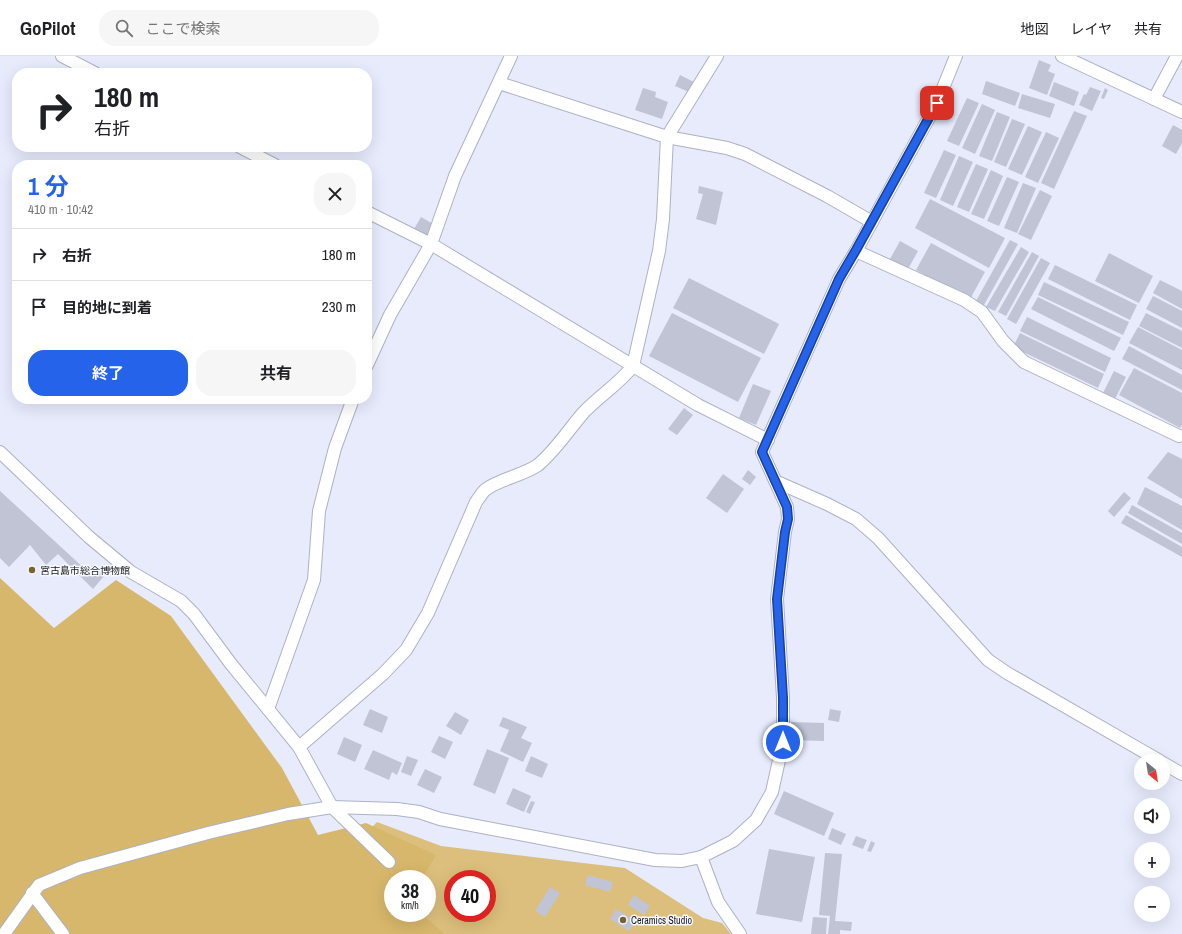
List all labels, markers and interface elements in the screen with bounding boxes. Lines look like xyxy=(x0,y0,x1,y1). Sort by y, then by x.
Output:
search box xyxy=(99,10,379,46)
text: GoPilot xyxy=(20,15,75,41)
icon: search xyxy=(113,17,135,39)
text: ここで検索 xyxy=(145,18,220,39)
text: 地図 xyxy=(1020,20,1048,38)
text: レイヤ xyxy=(1070,20,1112,38)
text: 共有 xyxy=(1134,20,1162,38)
text: 180 m xyxy=(94,78,159,116)
icon: right xyxy=(28,84,80,136)
pin xyxy=(920,86,954,120)
icon: arrive xyxy=(926,92,948,114)
text: 右折 xyxy=(94,116,130,141)
text: 1 分 xyxy=(28,170,68,202)
button: close xyxy=(314,173,356,215)
text: 410 m · 10:42 xyxy=(28,201,93,218)
icon: right xyxy=(28,244,50,266)
text: 180 m xyxy=(322,244,356,265)
text: 右折 xyxy=(62,245,92,266)
icon: arrive xyxy=(28,296,50,318)
text: 230 m xyxy=(322,296,356,317)
text: 目的地に到着 xyxy=(62,297,152,318)
button: 終了 xyxy=(28,350,188,396)
button: 共有 xyxy=(196,350,356,396)
place label: 宮古島市総合博物館 xyxy=(40,564,130,577)
marker: 宮古島市総合博物館 xyxy=(27,565,37,575)
position arrow xyxy=(762,721,804,763)
north arrow xyxy=(1134,754,1170,790)
map controls xyxy=(1134,754,1170,922)
button: sound xyxy=(1134,798,1170,834)
button: + xyxy=(1134,842,1170,878)
speed limit sign: 40 xyxy=(444,870,496,922)
text: 38 xyxy=(401,877,419,904)
button: − xyxy=(1134,886,1170,922)
text: km/h xyxy=(401,899,419,912)
place label: Ceramics Studio xyxy=(631,914,693,927)
marker: Ceramics Studio xyxy=(618,915,628,925)

